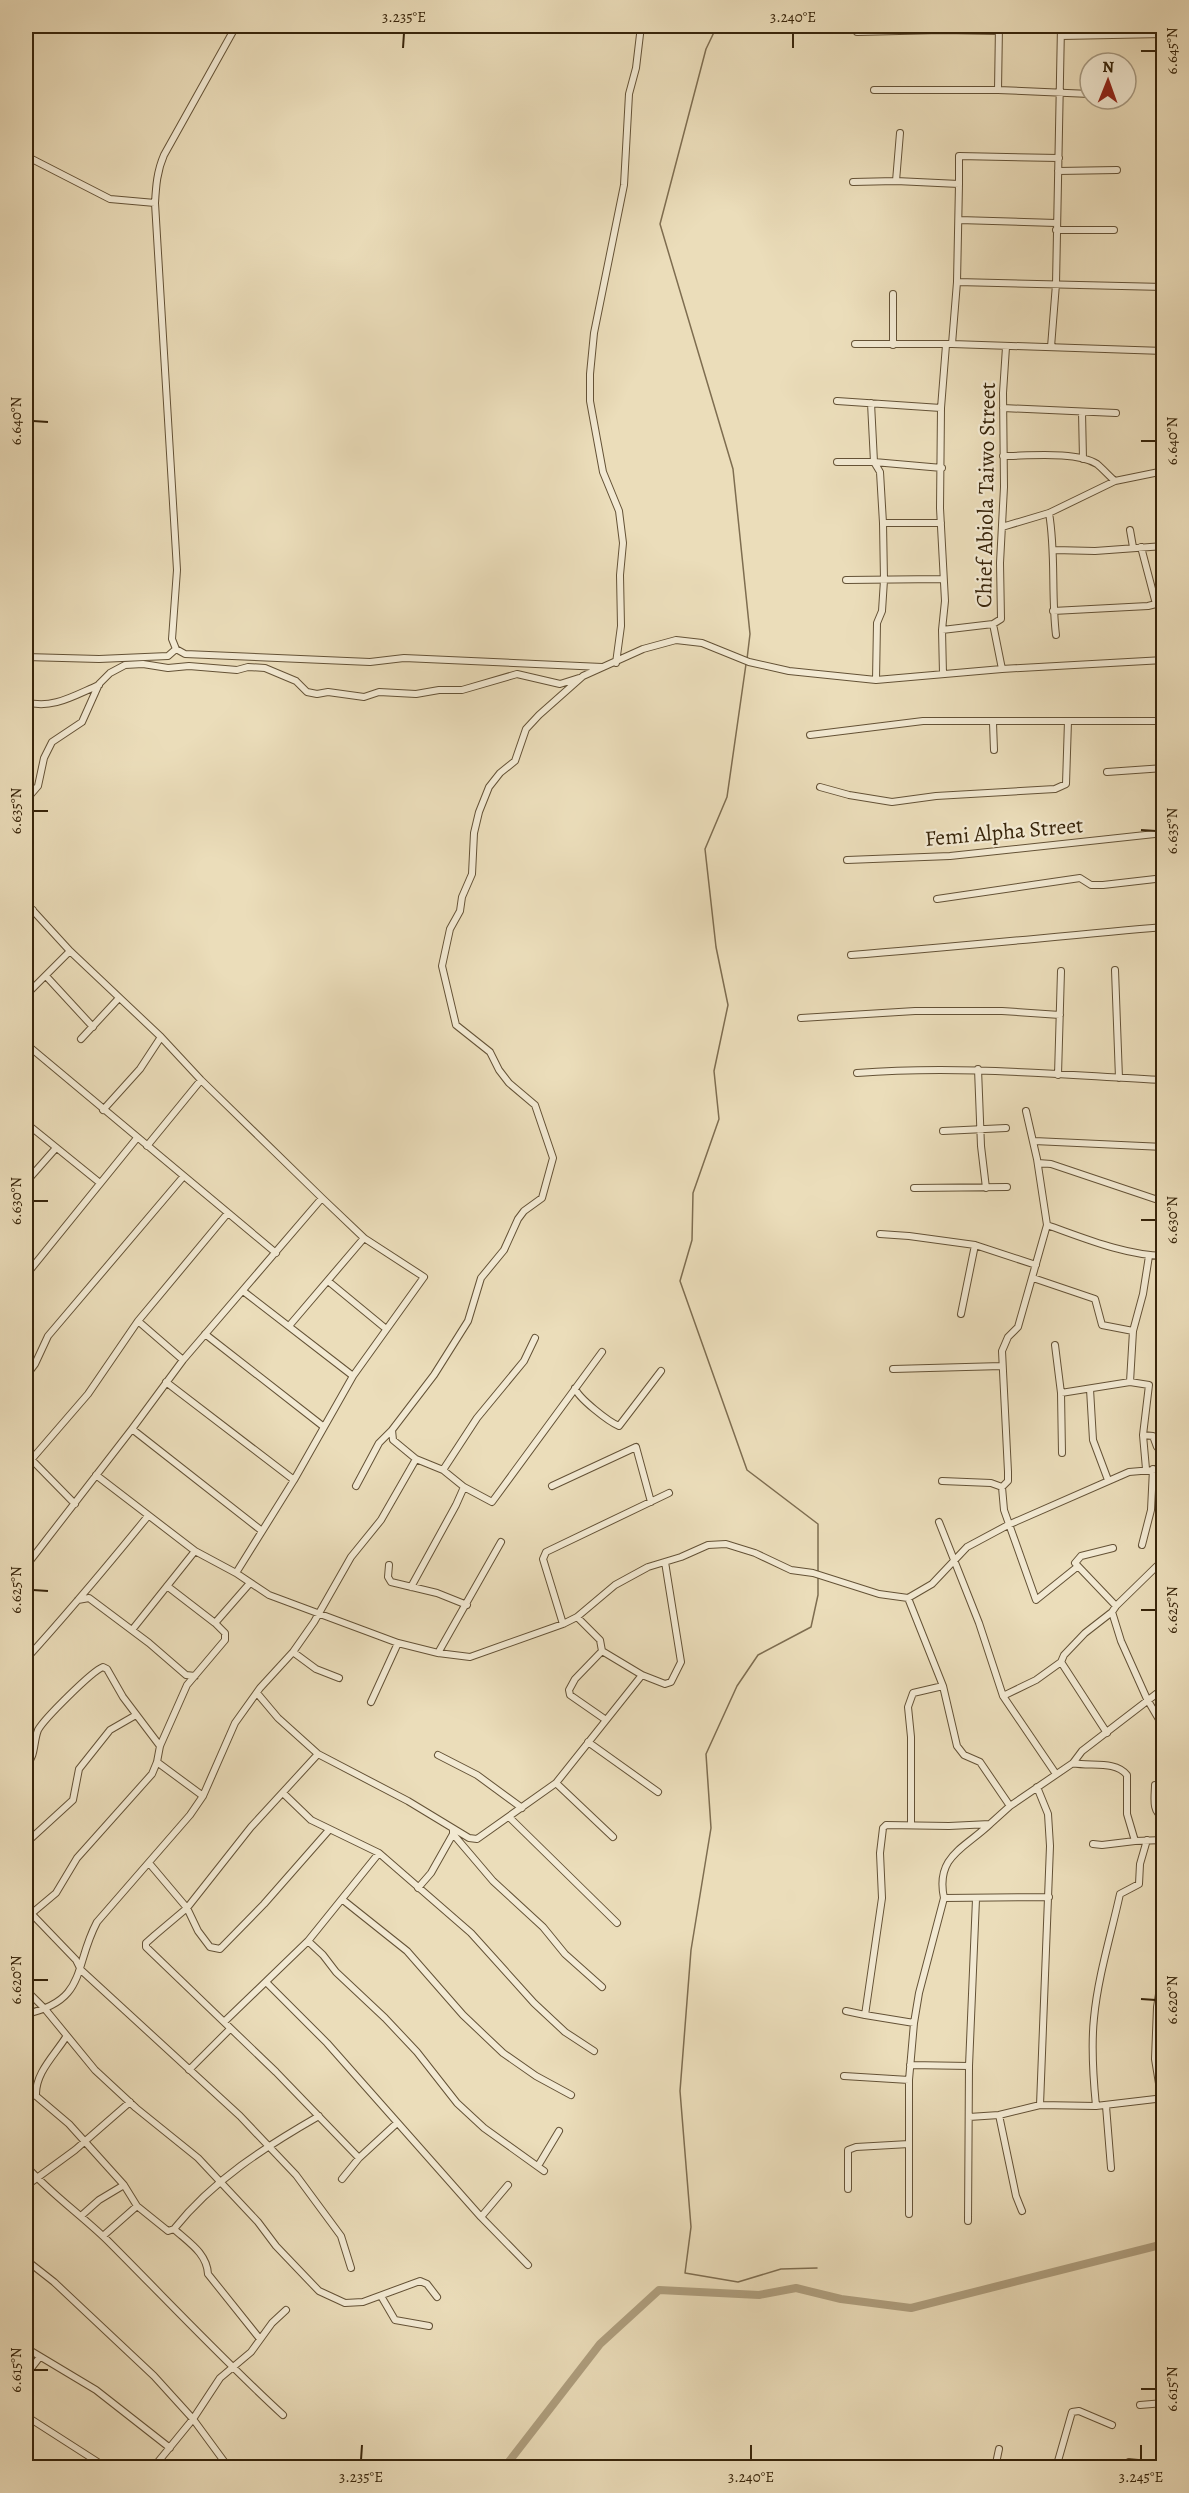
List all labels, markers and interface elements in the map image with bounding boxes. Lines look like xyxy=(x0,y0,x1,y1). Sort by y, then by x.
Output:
text: 3.235°E xyxy=(382,7,426,27)
text: 3.240°E xyxy=(770,7,816,27)
text: 6.645°N xyxy=(1162,27,1182,75)
north arrow xyxy=(1078,51,1138,111)
text: N xyxy=(1102,56,1115,78)
street label: Chief Abiola Taiwo Street xyxy=(969,382,1003,608)
text: 6.640°N xyxy=(6,397,26,445)
text: 6.640°N xyxy=(1162,417,1182,465)
text: 6.635°N xyxy=(6,788,26,834)
text: 6.635°N xyxy=(1162,808,1182,854)
street label: Femi Alpha Street xyxy=(924,810,1085,854)
text: 6.630°N xyxy=(6,1177,26,1225)
text: 6.630°N xyxy=(1162,1196,1182,1244)
text: 6.625°N xyxy=(6,1566,26,1614)
text: 6.625°N xyxy=(1162,1586,1182,1634)
text: 6.620°N xyxy=(6,1955,26,2004)
text: 6.620°N xyxy=(1162,1975,1182,2024)
text: 6.615°N xyxy=(6,2347,26,2393)
text: 6.615°N xyxy=(1162,2366,1182,2412)
text: 3.235°E xyxy=(339,2467,383,2487)
text: 3.240°E xyxy=(728,2467,774,2487)
text: 3.245°E xyxy=(1119,2467,1163,2487)

